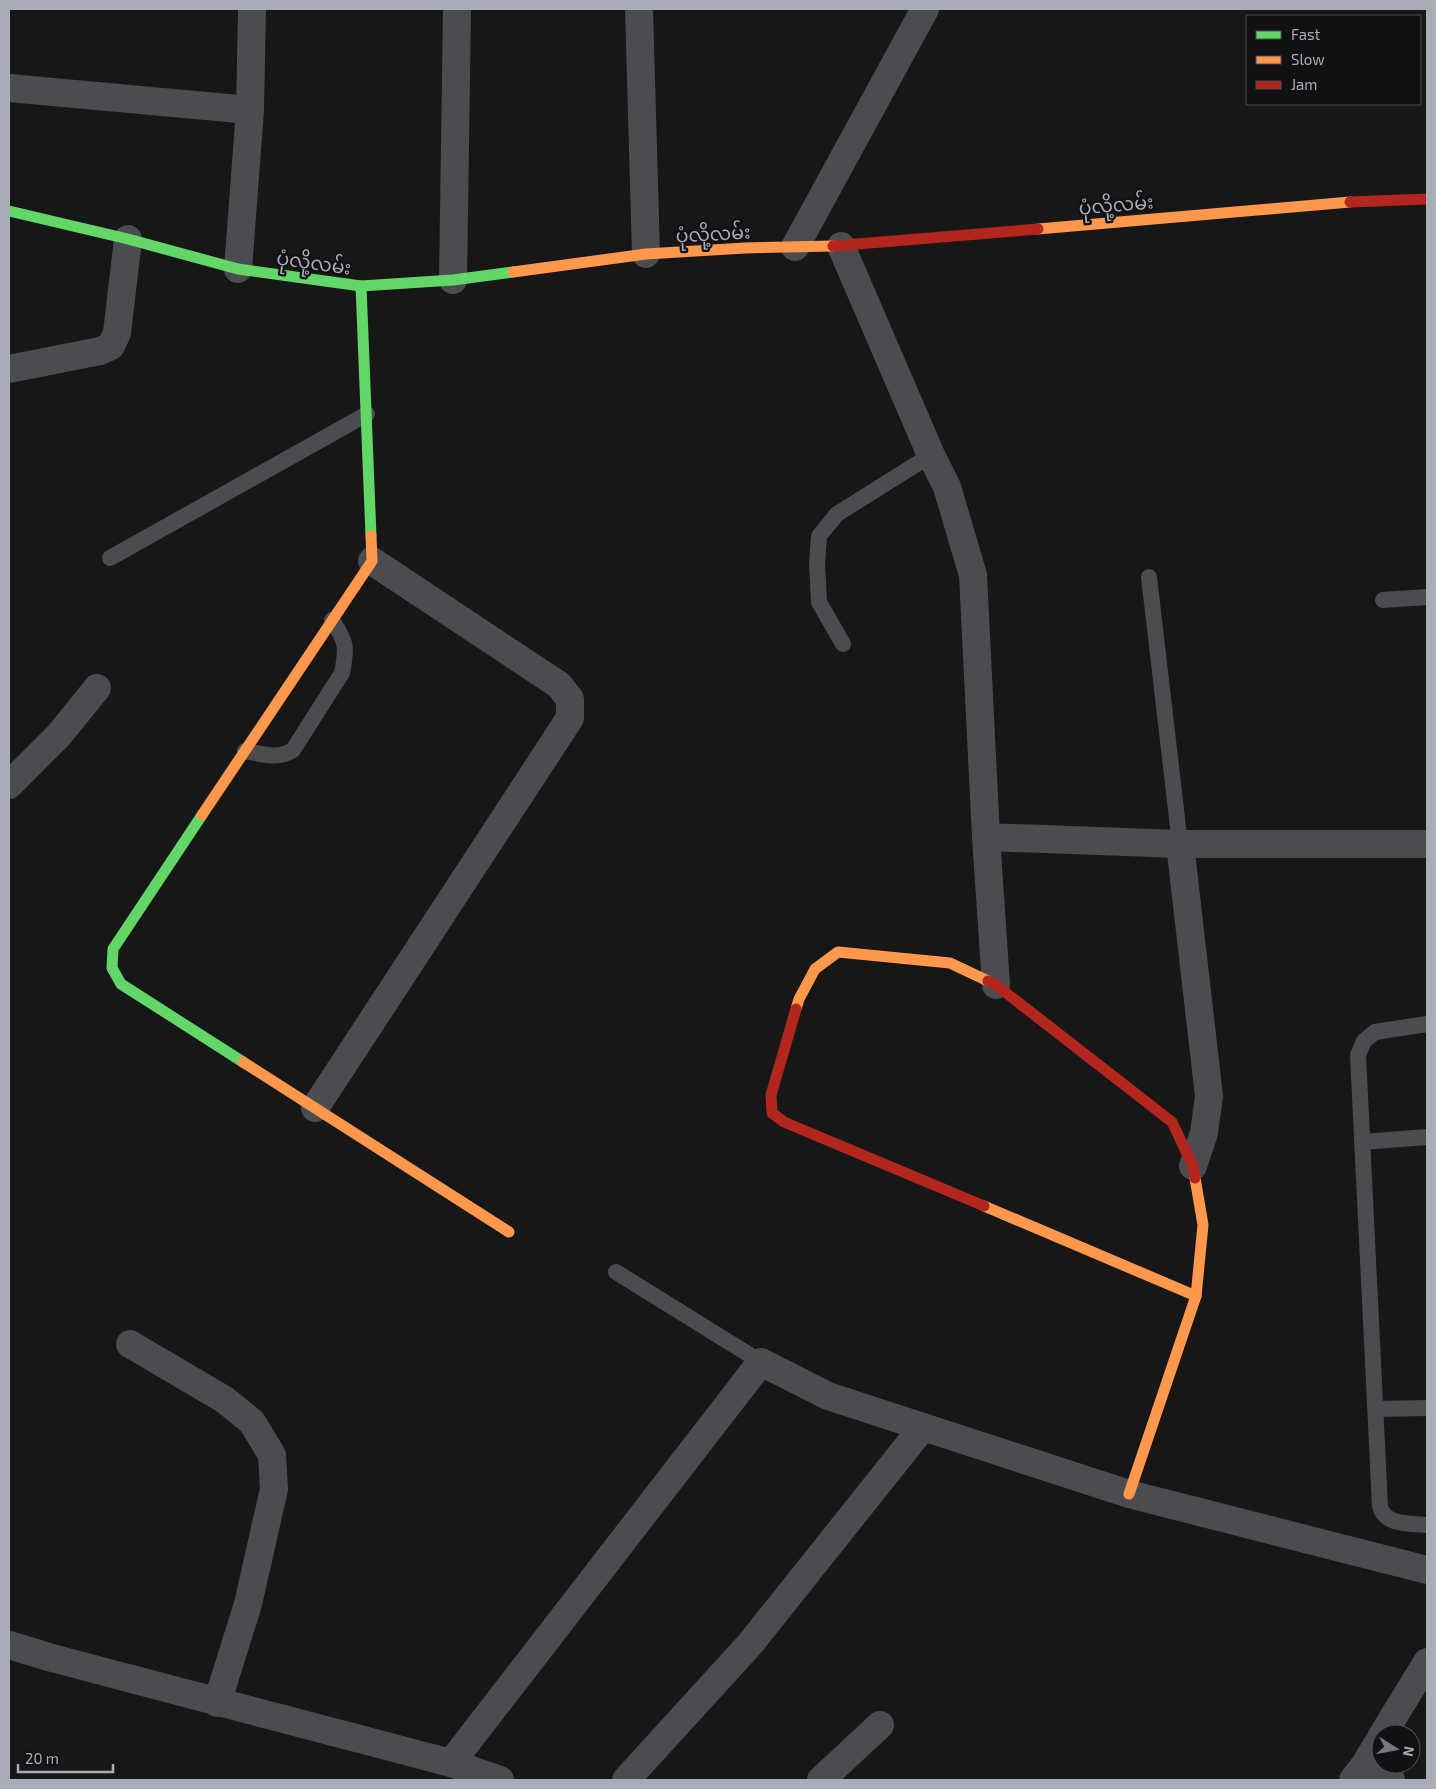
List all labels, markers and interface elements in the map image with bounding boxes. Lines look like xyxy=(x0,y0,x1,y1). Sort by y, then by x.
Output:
legend xyxy=(1246,15,1421,105)
text: Fast xyxy=(1291,25,1321,43)
text: Slow xyxy=(1291,50,1325,68)
text: Jam xyxy=(1291,75,1317,93)
street label: ပုံလို့လမ်း xyxy=(1077,187,1155,225)
street label: ပုံလို့လမ်း xyxy=(675,218,751,252)
street label: ပုံလို့လမ်း xyxy=(274,243,353,285)
north arrow xyxy=(1371,1724,1421,1774)
scale bar xyxy=(18,1742,112,1774)
text: N xyxy=(1400,1745,1419,1758)
text: 20 m xyxy=(25,1749,59,1767)

